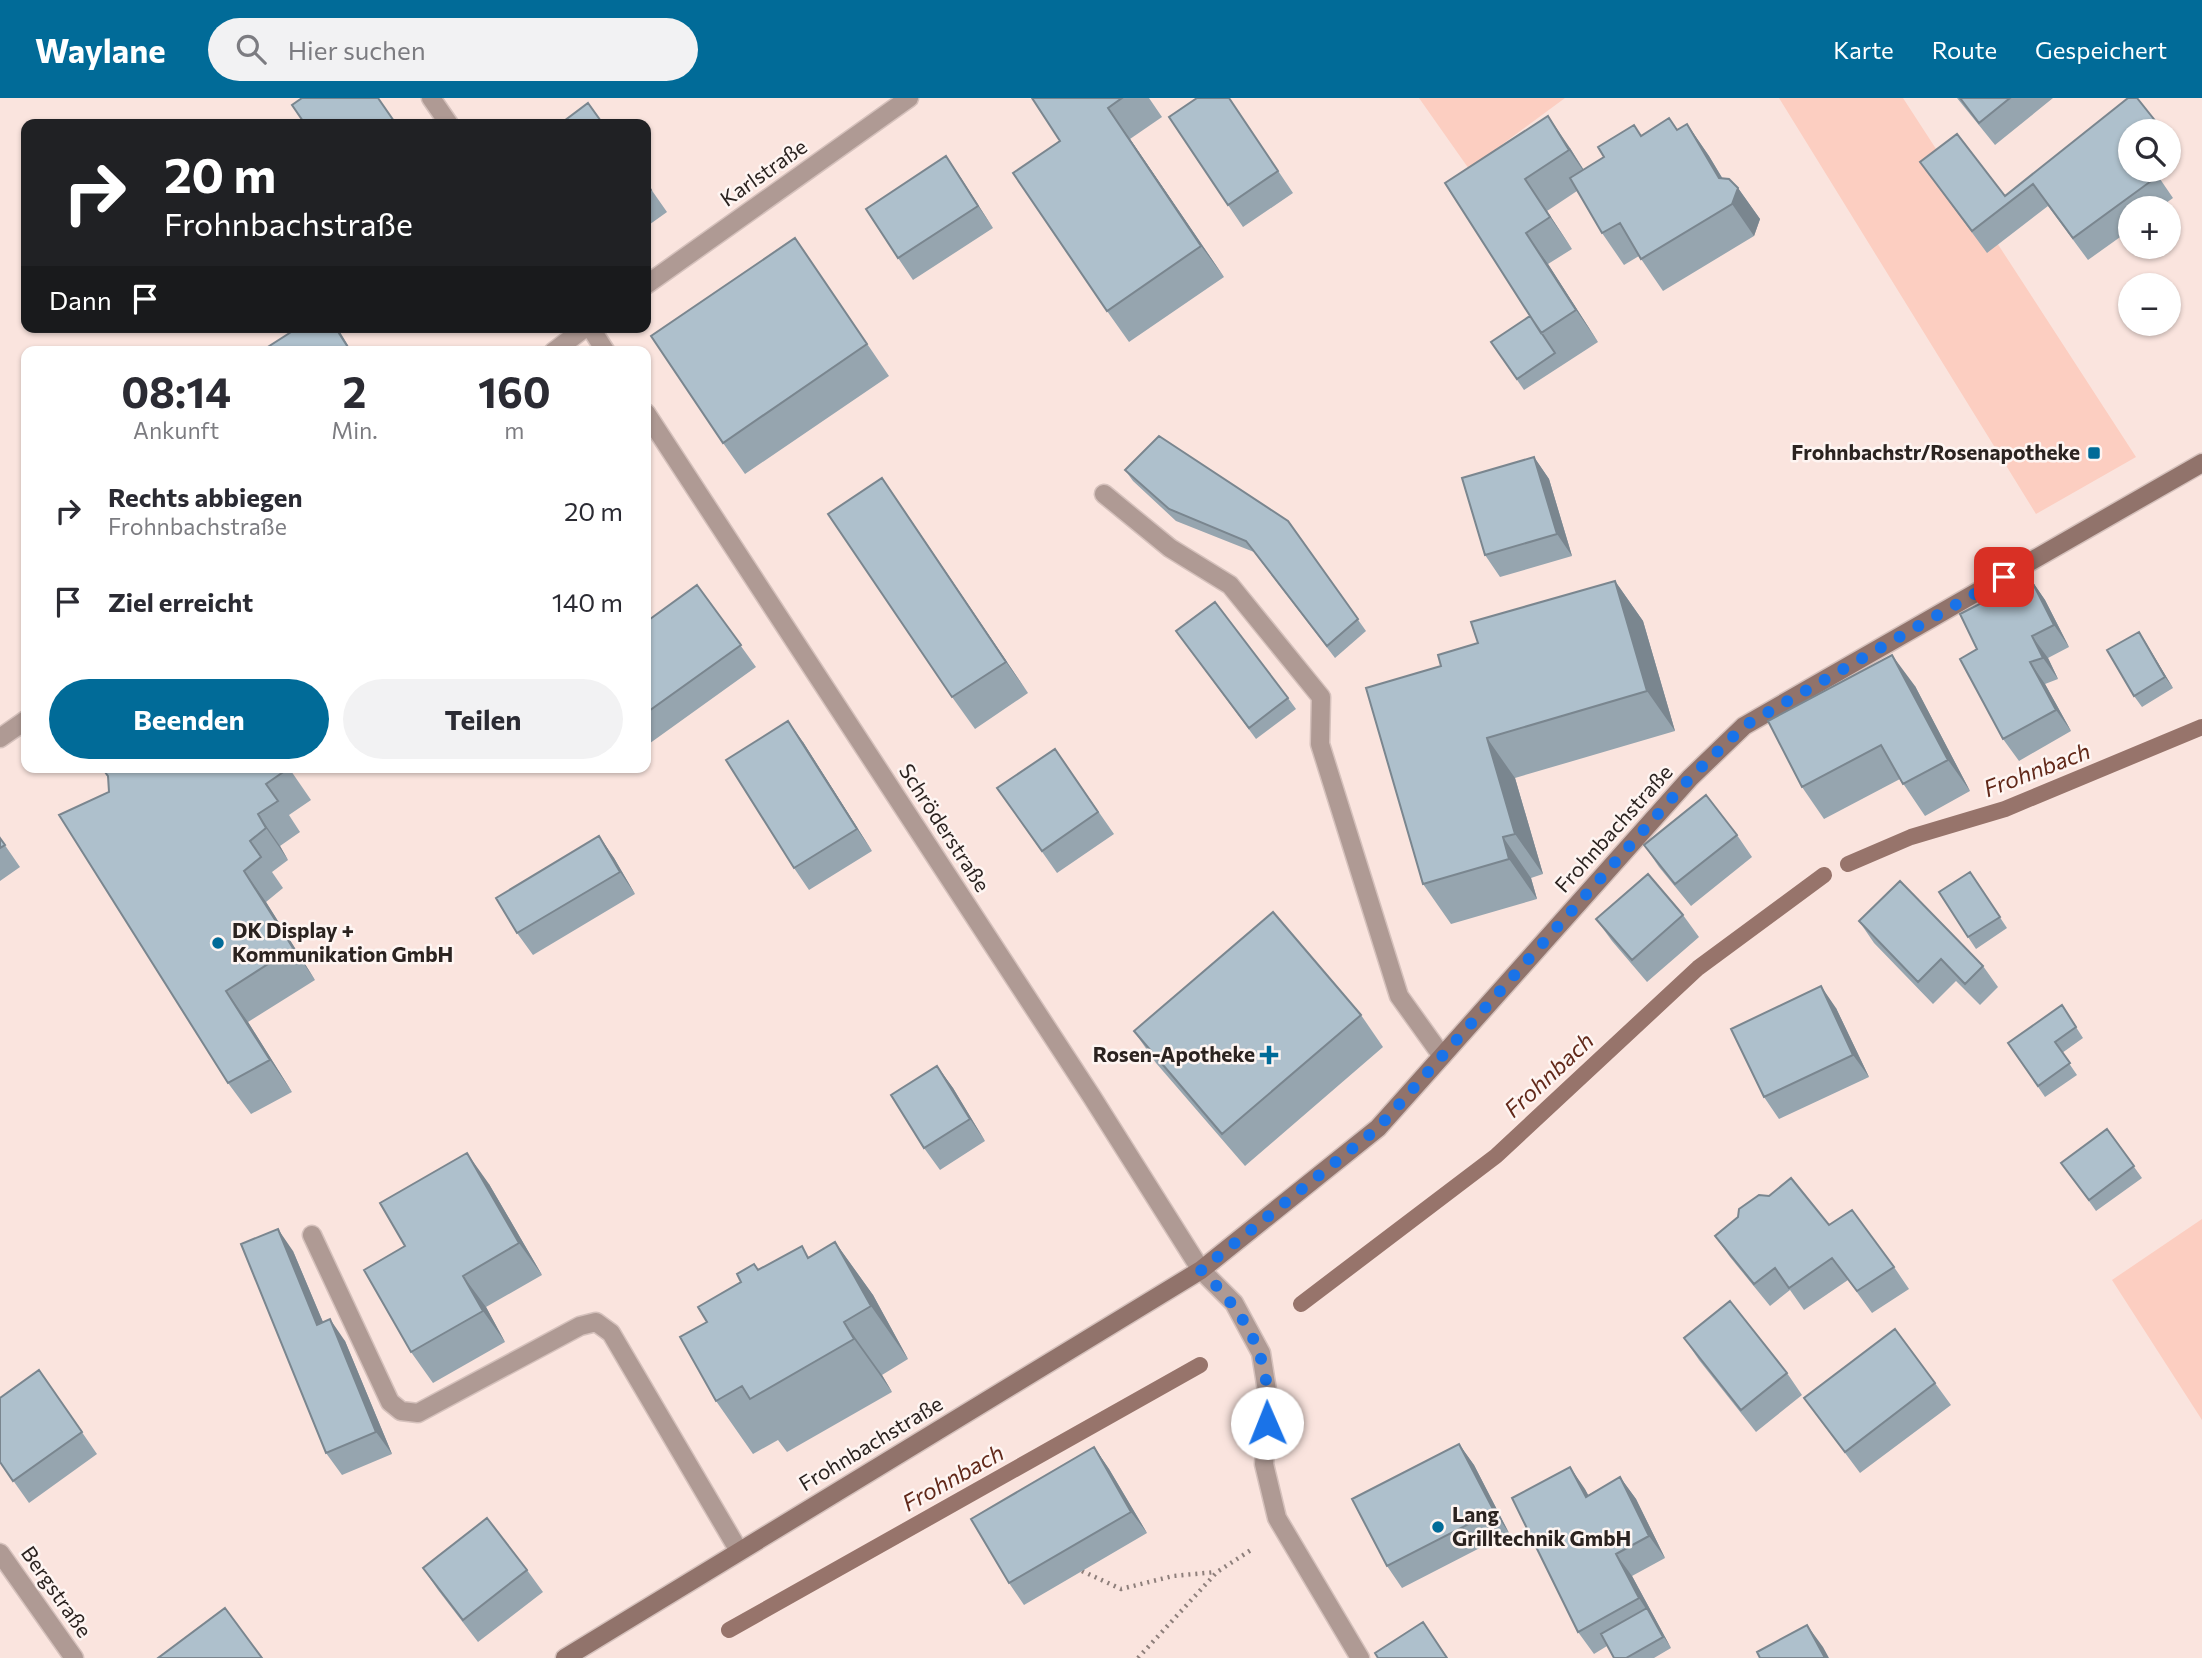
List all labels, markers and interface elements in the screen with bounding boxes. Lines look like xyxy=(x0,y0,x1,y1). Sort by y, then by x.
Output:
search box xyxy=(208,18,698,81)
text: Waylane xyxy=(35,29,166,70)
icon: search xyxy=(232,30,270,68)
text: Hier suchen xyxy=(288,34,426,65)
text: Karte xyxy=(1833,35,1894,64)
text: Route xyxy=(1932,35,1997,64)
text: Gespeichert xyxy=(2035,35,2167,64)
map controls xyxy=(2118,119,2181,336)
button: search xyxy=(2118,119,2181,182)
street label: Karlstraße xyxy=(715,133,811,211)
text: 20 m xyxy=(164,143,276,203)
icon: right xyxy=(49,147,140,238)
button: + xyxy=(2118,196,2181,259)
text: Frohnbachstraße xyxy=(164,203,413,243)
button: − xyxy=(2118,273,2181,336)
icon: arrive xyxy=(126,280,164,318)
text: Dann xyxy=(49,284,112,315)
text: 08:14 xyxy=(121,365,231,417)
text: 2 xyxy=(343,365,366,417)
text: 160 xyxy=(478,365,551,417)
text: Ankunft xyxy=(133,416,219,444)
text: Min. xyxy=(331,416,378,444)
text: m xyxy=(504,416,524,444)
place label: Frohnbachstr/Rosenapotheke xyxy=(1791,439,2080,464)
marker: Frohnbachstr/Rosenapotheke xyxy=(2086,445,2102,461)
text: Rechts abbiegen xyxy=(108,481,303,512)
icon: right xyxy=(49,492,87,530)
text: 20 m xyxy=(564,495,623,526)
text: Frohnbachstraße xyxy=(108,512,287,540)
pin xyxy=(1974,547,2034,607)
icon: arrive xyxy=(1985,558,2023,596)
icon: arrive xyxy=(49,583,87,621)
text: Ziel erreicht xyxy=(108,586,253,617)
text: 140 m xyxy=(552,586,623,617)
button: Beenden xyxy=(49,679,329,759)
button: Teilen xyxy=(343,679,623,759)
water label: Frohnbach xyxy=(1979,736,2094,802)
street label: Schröderstraße xyxy=(895,758,996,896)
street label: Frohnbachstraße xyxy=(1549,759,1677,897)
place label: DK Display + Kommunikation GmbH xyxy=(232,917,453,966)
marker: DK Display + Kommunikation GmbH xyxy=(210,935,226,951)
water label: Frohnbach xyxy=(1498,1026,1599,1123)
place label: Rosen-Apotheke xyxy=(1093,1041,1255,1066)
marker: Rosen-Apotheke xyxy=(1261,1047,1277,1063)
position arrow xyxy=(1230,1386,1304,1460)
street label: Frohnbachstraße xyxy=(794,1390,947,1495)
water label: Frohnbach xyxy=(897,1438,1008,1517)
place label: Lang Grilltechnik GmbH xyxy=(1452,1501,1631,1550)
marker: Lang Grilltechnik GmbH xyxy=(1430,1519,1446,1535)
street label: Bergstraße xyxy=(17,1541,98,1642)

